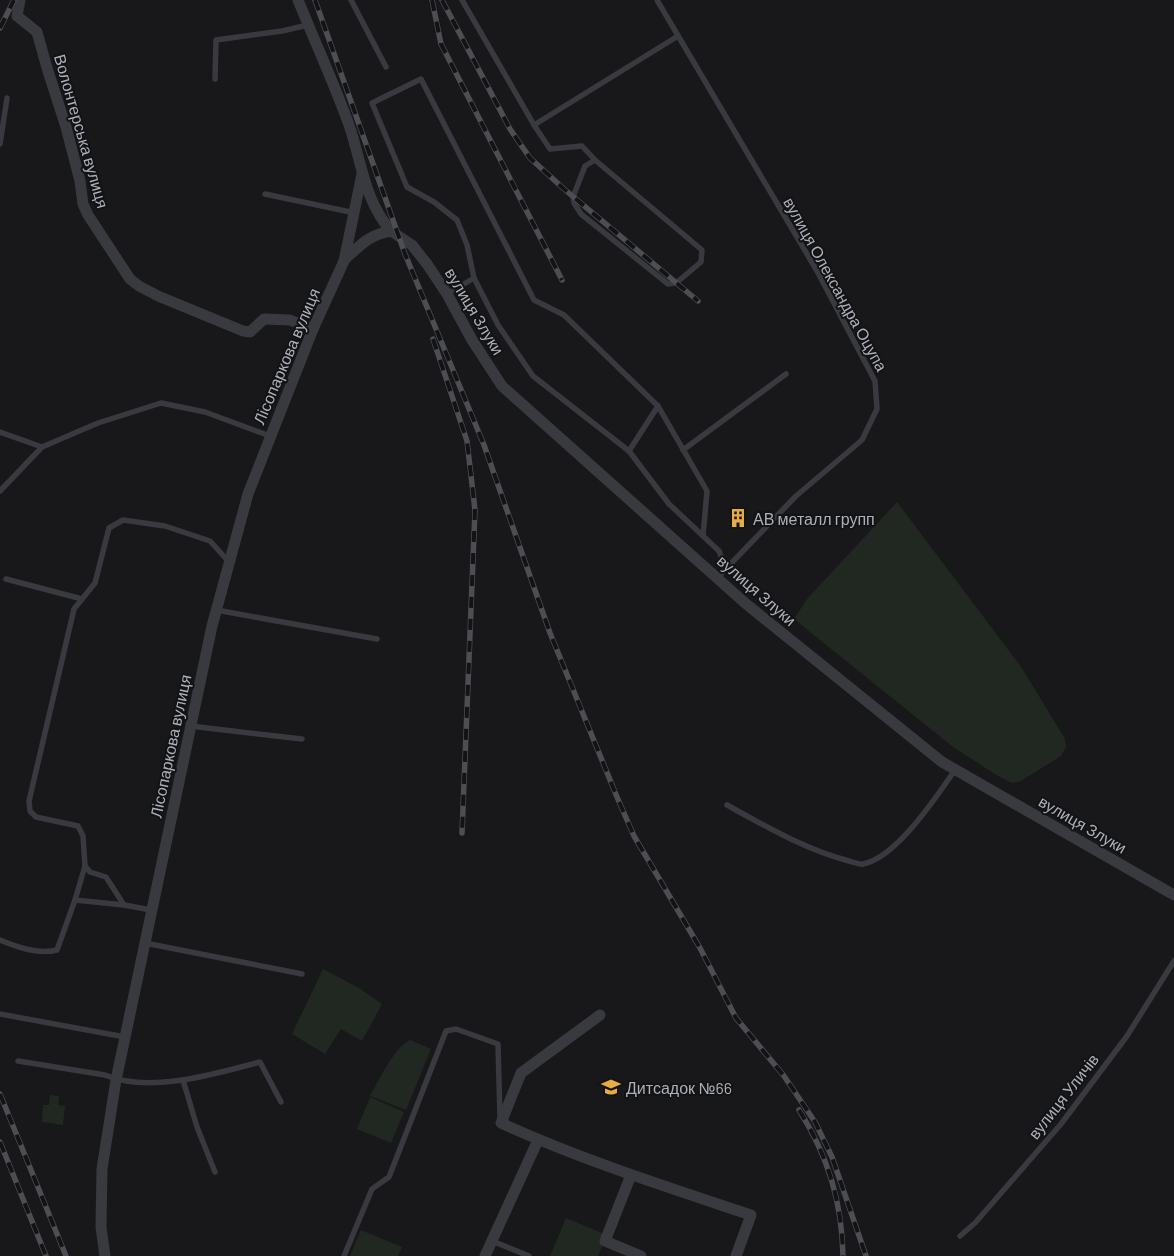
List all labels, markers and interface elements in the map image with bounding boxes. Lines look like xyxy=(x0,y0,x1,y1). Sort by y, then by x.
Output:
street label: Волонтерська вулиця xyxy=(51,52,113,210)
street label: вулиця Олександра Оцупа xyxy=(780,194,892,374)
street label: вулиця Злуки xyxy=(442,264,508,358)
street label: Лісопаркова вулиця xyxy=(249,285,323,427)
building icon: АВ металл групп xyxy=(727,507,749,529)
place label: АВ металл групп xyxy=(753,509,875,528)
street label: вулиця Злуки xyxy=(714,551,800,629)
street label: Лісопаркова вулиця xyxy=(146,673,194,819)
street label: вулиця Злуки xyxy=(1036,791,1130,857)
street label: вулиця Уличів xyxy=(1024,1050,1102,1142)
school or university icon: Дитсадок №66 xyxy=(600,1076,622,1098)
place label: Дитсадок №66 xyxy=(626,1078,732,1097)

